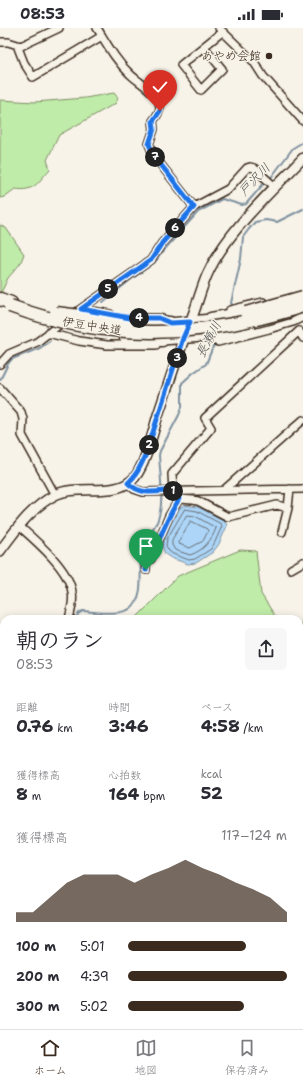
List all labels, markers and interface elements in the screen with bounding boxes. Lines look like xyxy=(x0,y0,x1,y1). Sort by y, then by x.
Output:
text: 08:53 xyxy=(20,4,65,24)
place label: あやめ会館 xyxy=(201,48,261,64)
marker: あやめ会館 xyxy=(264,51,274,61)
pin xyxy=(143,70,177,111)
icon: check xyxy=(149,76,171,98)
pin: 7 xyxy=(145,147,165,167)
text: 7 xyxy=(151,149,159,164)
water label: 戸沢川 xyxy=(235,159,274,199)
pin: 6 xyxy=(165,218,185,238)
text: 6 xyxy=(171,220,179,235)
pin: 5 xyxy=(98,279,118,299)
text: 5 xyxy=(105,281,111,296)
pin: 4 xyxy=(129,308,149,328)
text: 4 xyxy=(135,310,143,325)
street label: 伊豆中央道 xyxy=(61,313,123,339)
water label: 長瀬川 xyxy=(192,318,225,360)
pin: 3 xyxy=(167,348,187,368)
text: 3 xyxy=(173,350,181,365)
pin: 2 xyxy=(139,435,159,455)
text: 2 xyxy=(145,437,153,452)
pin: 1 xyxy=(163,481,183,501)
text: 1 xyxy=(170,483,176,498)
pin xyxy=(129,529,163,570)
icon: arrive xyxy=(135,535,157,557)
text: 朝のラン xyxy=(16,626,104,655)
button: share xyxy=(245,628,287,670)
text: 08:53 xyxy=(16,656,53,673)
text: 距離 xyxy=(16,700,38,715)
text: 時間 xyxy=(108,700,130,715)
text: ペース xyxy=(201,700,233,715)
text: 0.76 xyxy=(16,715,54,737)
text: 3:46 xyxy=(108,715,149,737)
text: 4:58 xyxy=(201,715,240,737)
text: km xyxy=(54,721,73,736)
text: /km xyxy=(240,721,263,736)
text: kcal xyxy=(201,767,222,782)
text: 獲得標高 xyxy=(16,768,60,783)
text: 心拍数 xyxy=(108,768,141,783)
text: 52 xyxy=(201,782,223,804)
text: 8 xyxy=(16,783,28,805)
text: 164 xyxy=(108,783,139,805)
text: m xyxy=(28,789,41,804)
text: bpm xyxy=(139,789,165,804)
text: 117–124 m xyxy=(221,827,287,844)
text: 獲得標高 xyxy=(16,829,68,846)
text: 100 m xyxy=(16,938,56,955)
text: 5:01 xyxy=(80,938,105,955)
text: 200 m xyxy=(16,968,59,985)
text: 4:39 xyxy=(80,968,109,985)
text: 300 m xyxy=(16,998,60,1015)
text: 5:02 xyxy=(80,998,108,1015)
tab: ホーム xyxy=(34,1037,67,1078)
tab: 地図 xyxy=(135,1037,157,1078)
tab: 保存済み xyxy=(225,1037,269,1078)

